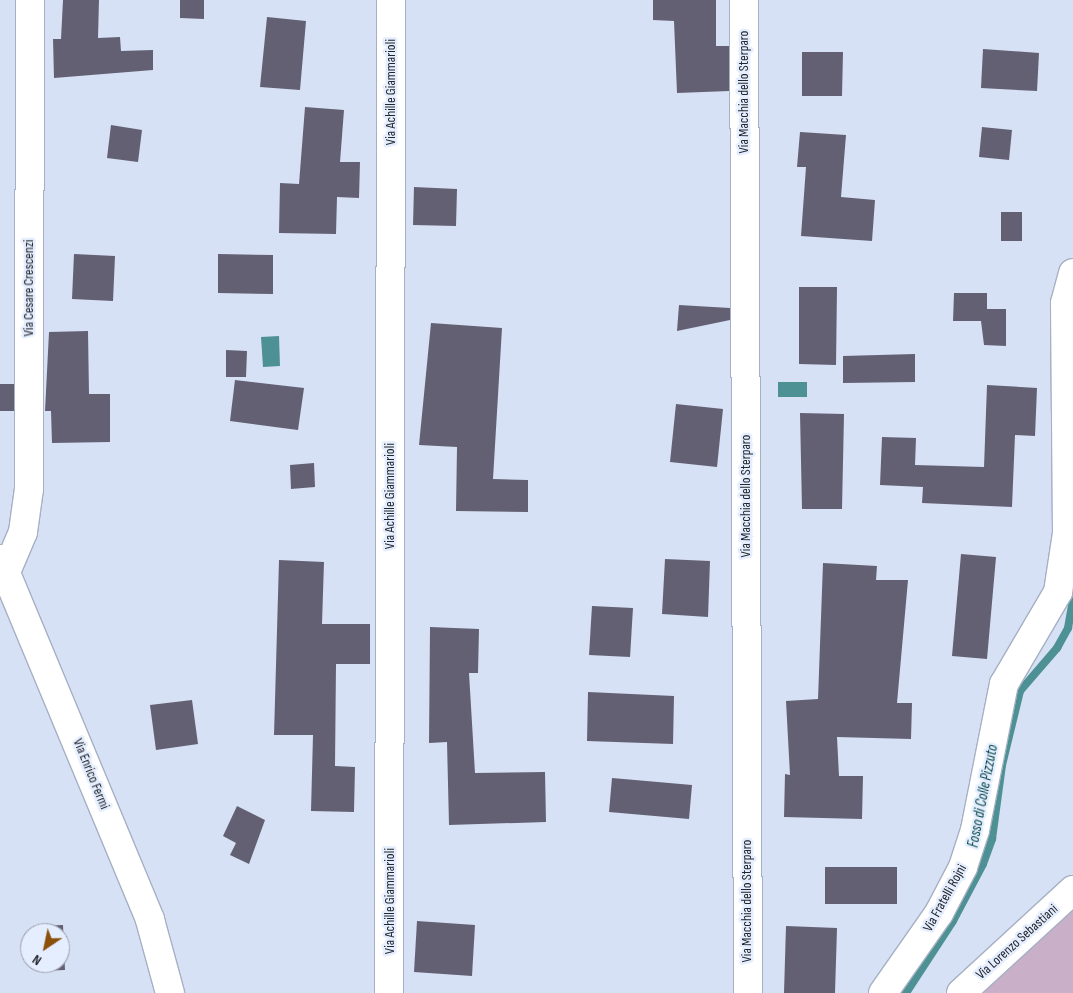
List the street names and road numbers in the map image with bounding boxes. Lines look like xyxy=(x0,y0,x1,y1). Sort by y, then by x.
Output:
street label: Via Macchia dello Sterparo xyxy=(736,31,752,153)
street label: Via Achille Giammarioli xyxy=(383,39,399,145)
street label: Via Cesare Crescenzi xyxy=(21,240,37,336)
street label: Via Macchia dello Sterparo xyxy=(738,435,754,557)
street label: Via Achille Giammarioli xyxy=(382,443,398,549)
street label: Via Enrico Fermi xyxy=(69,736,113,812)
street label: Via Macchia dello Sterparo xyxy=(739,840,755,962)
street label: Via Achille Giammarioli xyxy=(382,848,398,954)
street label: Via Fratelli Rojni xyxy=(920,861,970,935)
street label: Via Lorenzo Sebastiani xyxy=(973,901,1061,983)

